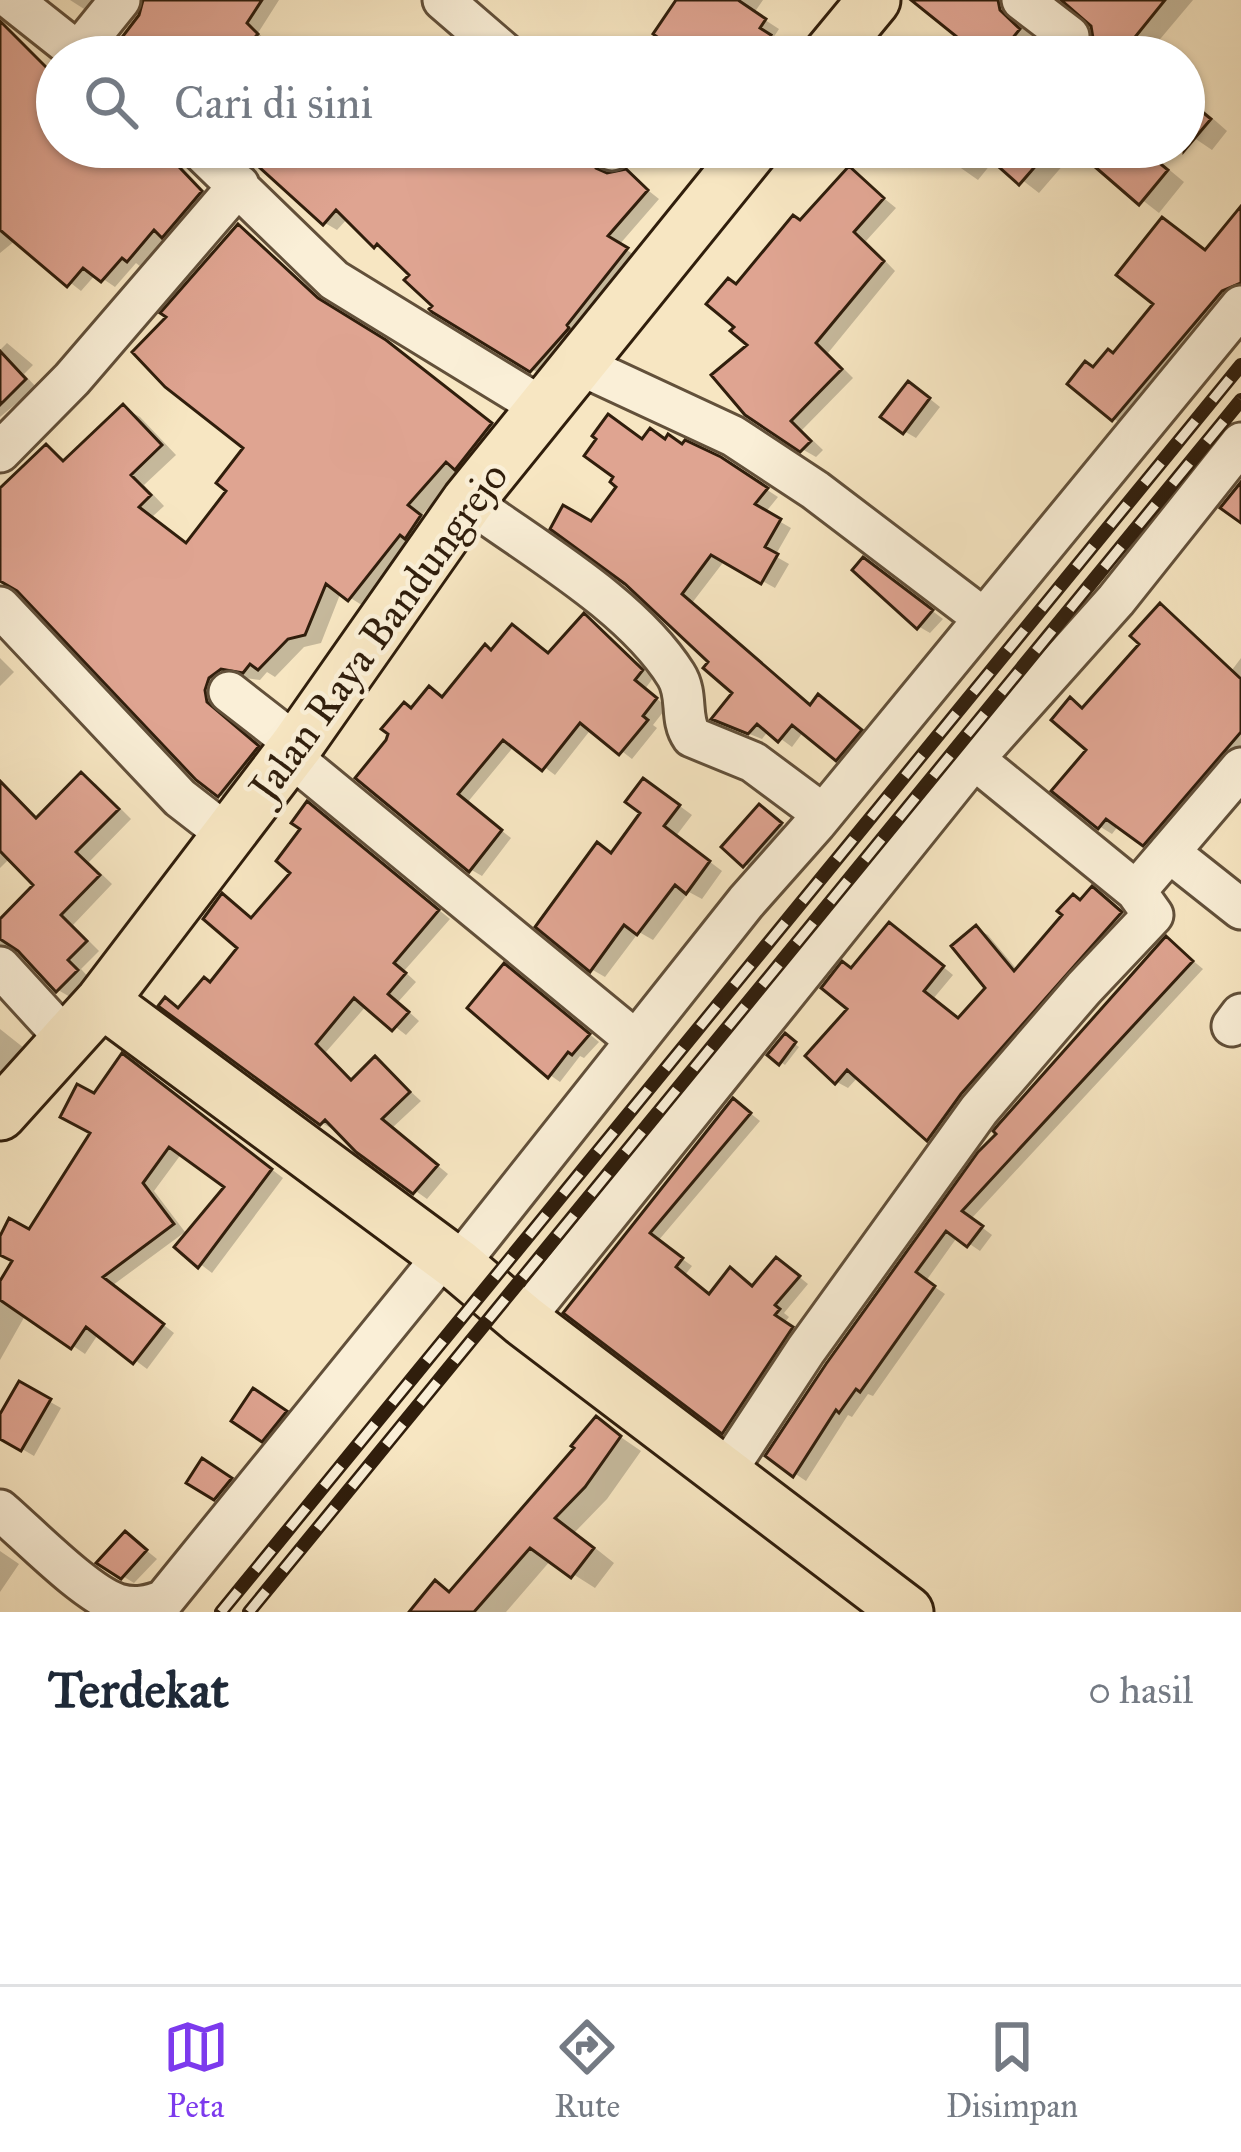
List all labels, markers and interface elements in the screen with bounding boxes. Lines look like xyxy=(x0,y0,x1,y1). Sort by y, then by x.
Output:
search box xyxy=(36,36,1205,168)
icon: search xyxy=(78,69,144,135)
text: Cari di sini xyxy=(174,75,373,130)
street label: Jalan Raya Bandungrejo xyxy=(236,452,519,814)
text: Terdekat xyxy=(48,1659,229,1721)
text: 0 hasil xyxy=(1088,1666,1193,1714)
tab: Peta xyxy=(163,2014,229,2126)
tab: Rute xyxy=(554,2014,620,2126)
tab: Disimpan xyxy=(946,2014,1078,2126)

